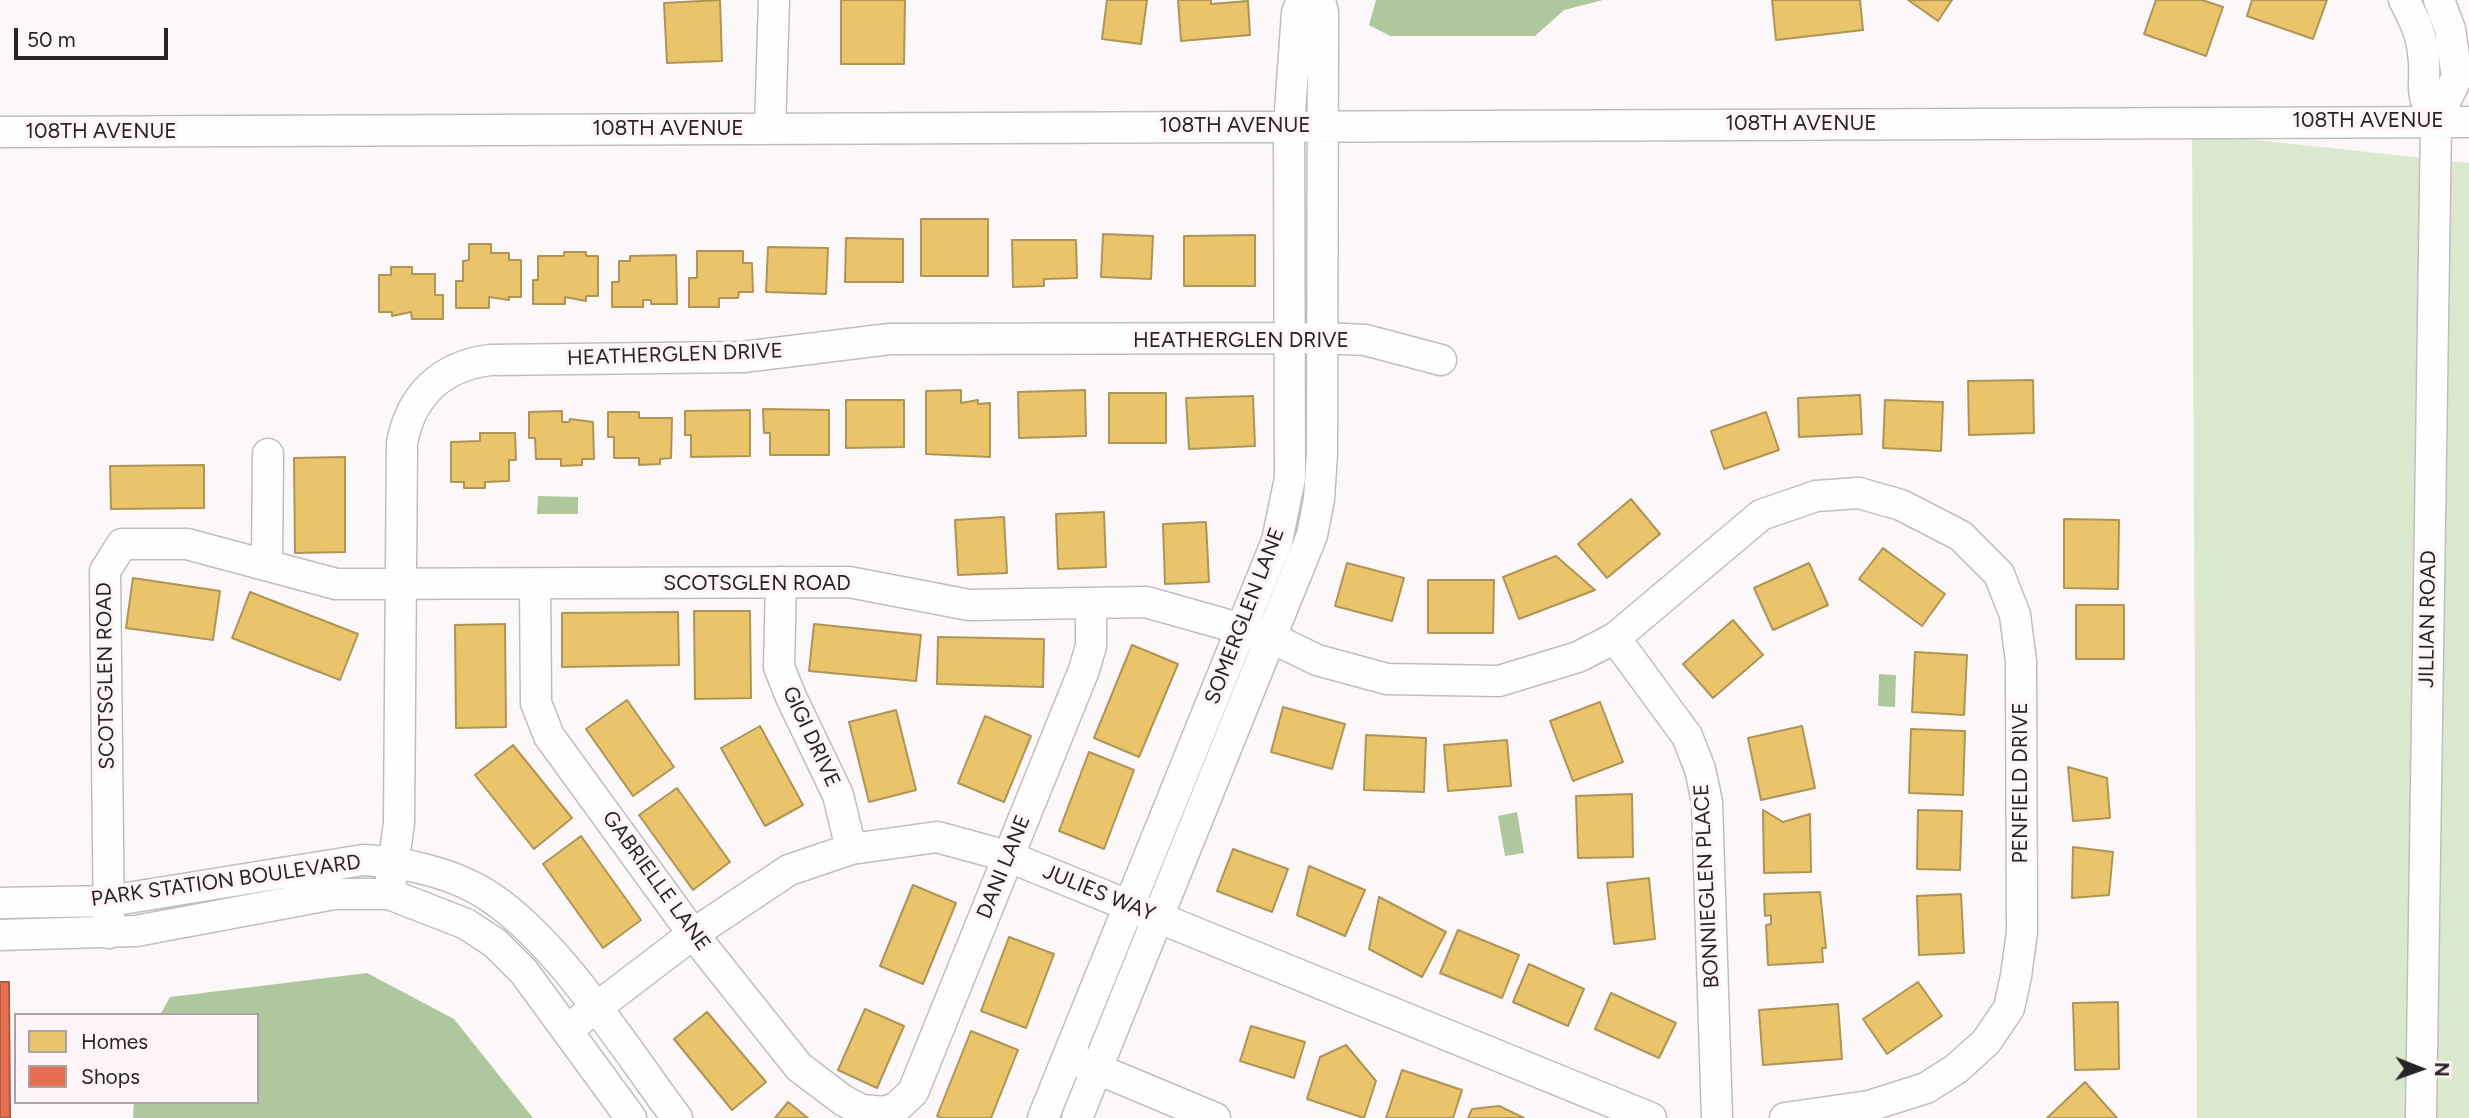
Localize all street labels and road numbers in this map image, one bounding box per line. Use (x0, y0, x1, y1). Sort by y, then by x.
street label: 108TH AVENUE (2292, 108, 2444, 134)
street label: 108TH AVENUE (1725, 111, 1877, 137)
street label: 108TH AVENUE (1159, 113, 1311, 139)
street label: 108TH AVENUE (592, 116, 744, 142)
street label: 108TH AVENUE (25, 119, 177, 145)
street label: HEATHERGLEN DRIVE (1133, 328, 1349, 354)
street label: HEATHERGLEN DRIVE (567, 339, 783, 371)
street label: SOMERGLEN LANE (1200, 524, 1290, 708)
street label: JILLIAN ROAD (2414, 550, 2442, 688)
street label: SCOTSGLEN ROAD (663, 571, 851, 597)
street label: SCOTSGLEN ROAD (92, 582, 120, 770)
street label: GIGI DRIVE (777, 683, 845, 791)
street label: PENFIELD DRIVE (2008, 702, 2034, 864)
street label: BONNIEGLEN PLACE (1689, 783, 1725, 989)
street label: GABRIELLE LANE (597, 806, 715, 956)
street label: DANI LANE (972, 811, 1036, 923)
street label: PARK STATION BOULEVARD (89, 850, 363, 912)
street label: JULIES WAY (1039, 859, 1159, 927)

